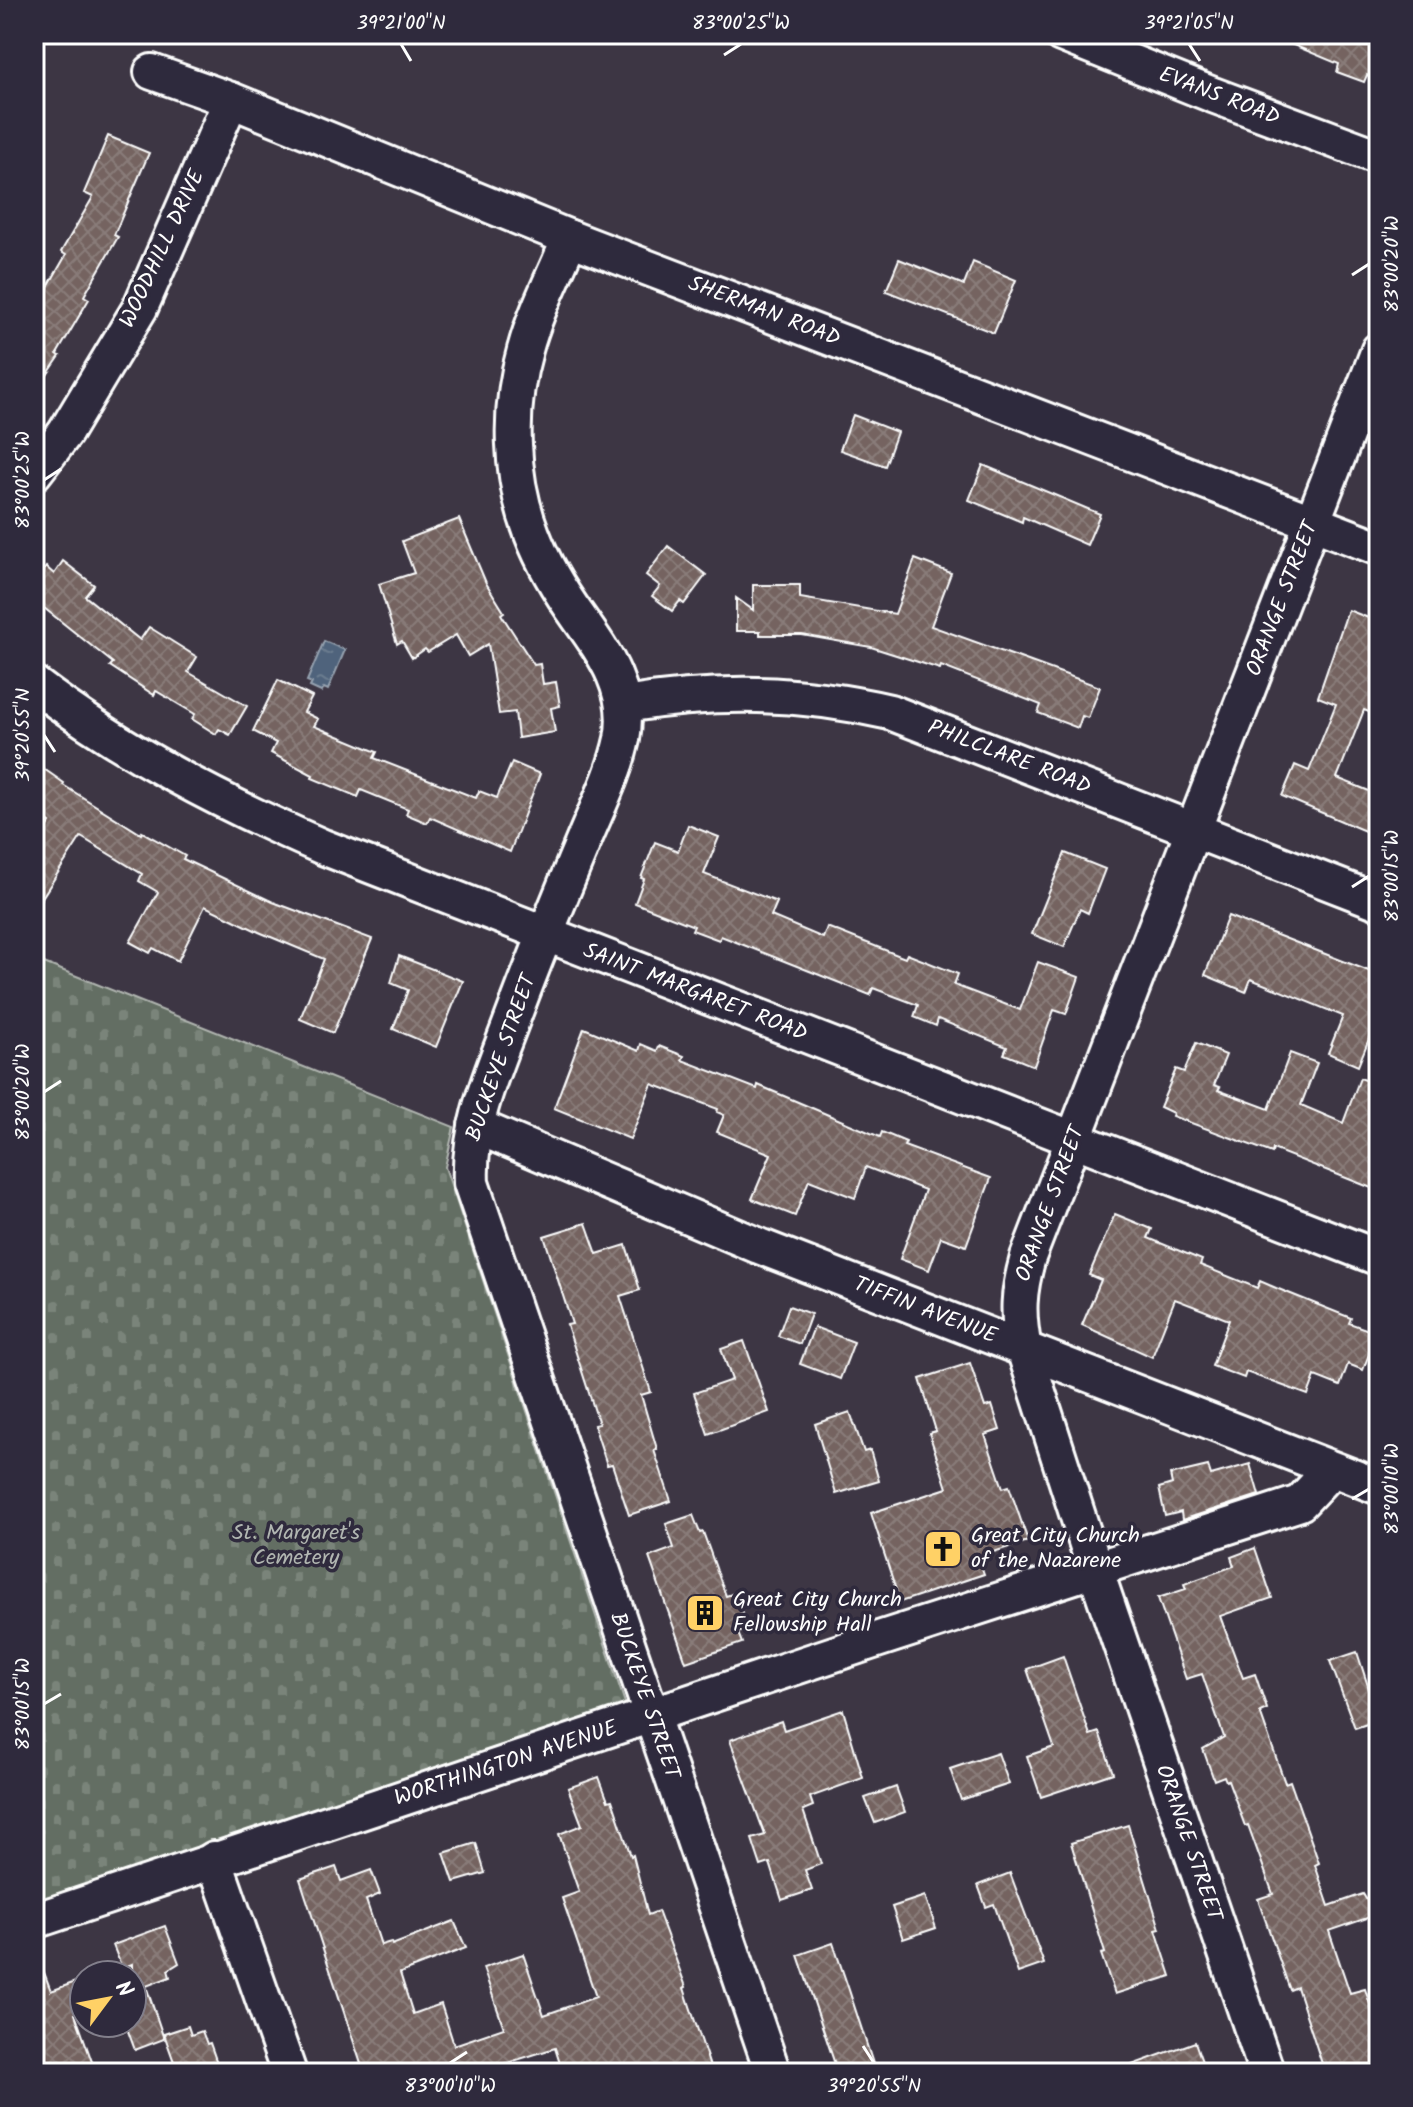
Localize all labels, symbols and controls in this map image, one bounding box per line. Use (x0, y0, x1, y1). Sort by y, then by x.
text: 39°21'00"N (357, 8, 445, 40)
text: 83°00'25"W (692, 8, 790, 40)
text: 39°21'05"N (1144, 8, 1234, 40)
street label: EVANS ROAD (1153, 58, 1285, 136)
street label: WOODHILL DRIVE (111, 163, 216, 334)
text: 83°00'20"W (1377, 215, 1409, 313)
street label: SHERMAN ROAD (683, 267, 845, 357)
text: 83°00'25"W (8, 431, 40, 529)
street label: ORANGE STREET (1237, 514, 1329, 682)
text: 39°20'55"N (8, 688, 40, 782)
street label: PHILCLARE ROAD (922, 711, 1096, 805)
text: 83°00'15"W (1377, 830, 1409, 922)
street label: SAINT MARGARET ROAD (578, 934, 812, 1052)
street label: BUCKEYE STREET (457, 968, 548, 1146)
text: 83°00'20"W (8, 1043, 40, 1141)
street label: ORANGE STREET (1007, 1119, 1096, 1287)
street label: TIFFIN AVENUE (848, 1268, 1003, 1355)
text: 83°00'10"W (1377, 1443, 1409, 1535)
park label: St. Margaret's Cemetery (232, 1516, 361, 1576)
place label: Great City Church of the Nazarene (971, 1519, 1140, 1579)
church icon: Great City Church of the Nazarene (922, 1528, 964, 1570)
place label: Great City Church Fellowship Hall (733, 1583, 902, 1643)
building icon: Great City Church Fellowship Hall (684, 1592, 726, 1634)
street label: BUCKEYE STREET (599, 1608, 690, 1786)
text: 83°00'15"W (8, 1658, 40, 1750)
street label: WORTHINGTON AVENUE (390, 1711, 623, 1817)
street label: ORANGE STREET (1145, 1760, 1232, 1928)
north arrow (68, 1959, 148, 2039)
text: N (104, 1975, 141, 2005)
text: 83°00'10"W (404, 2071, 496, 2103)
text: 39°20'55"N (827, 2071, 921, 2103)

